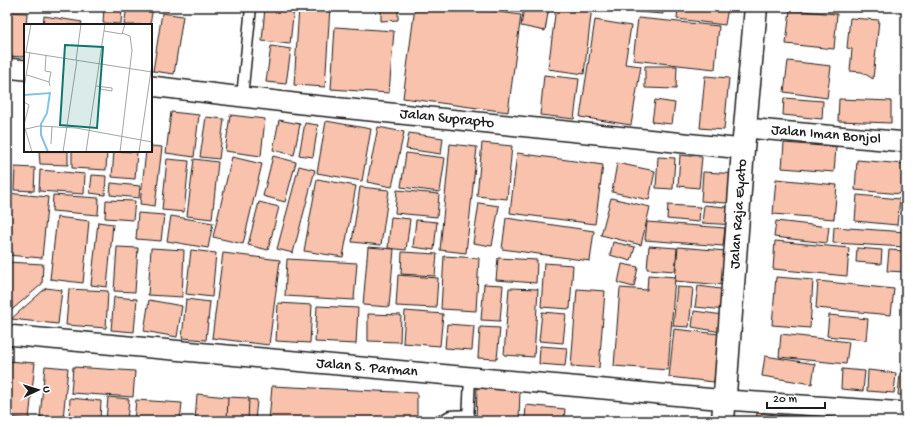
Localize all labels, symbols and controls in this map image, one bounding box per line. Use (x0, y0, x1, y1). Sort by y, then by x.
inset map (24, 24, 152, 152)
street label: Jalan Suprapto (399, 105, 495, 133)
street label: Jalan Iman Bonjol (770, 121, 882, 149)
street label: Jalan Raja Eyato (726, 158, 752, 269)
street label: Jalan S. Parman (315, 355, 419, 381)
north arrow (18, 370, 58, 410)
scale bar (767, 384, 825, 410)
text: U (40, 386, 52, 394)
text: 20 m (773, 393, 798, 407)

